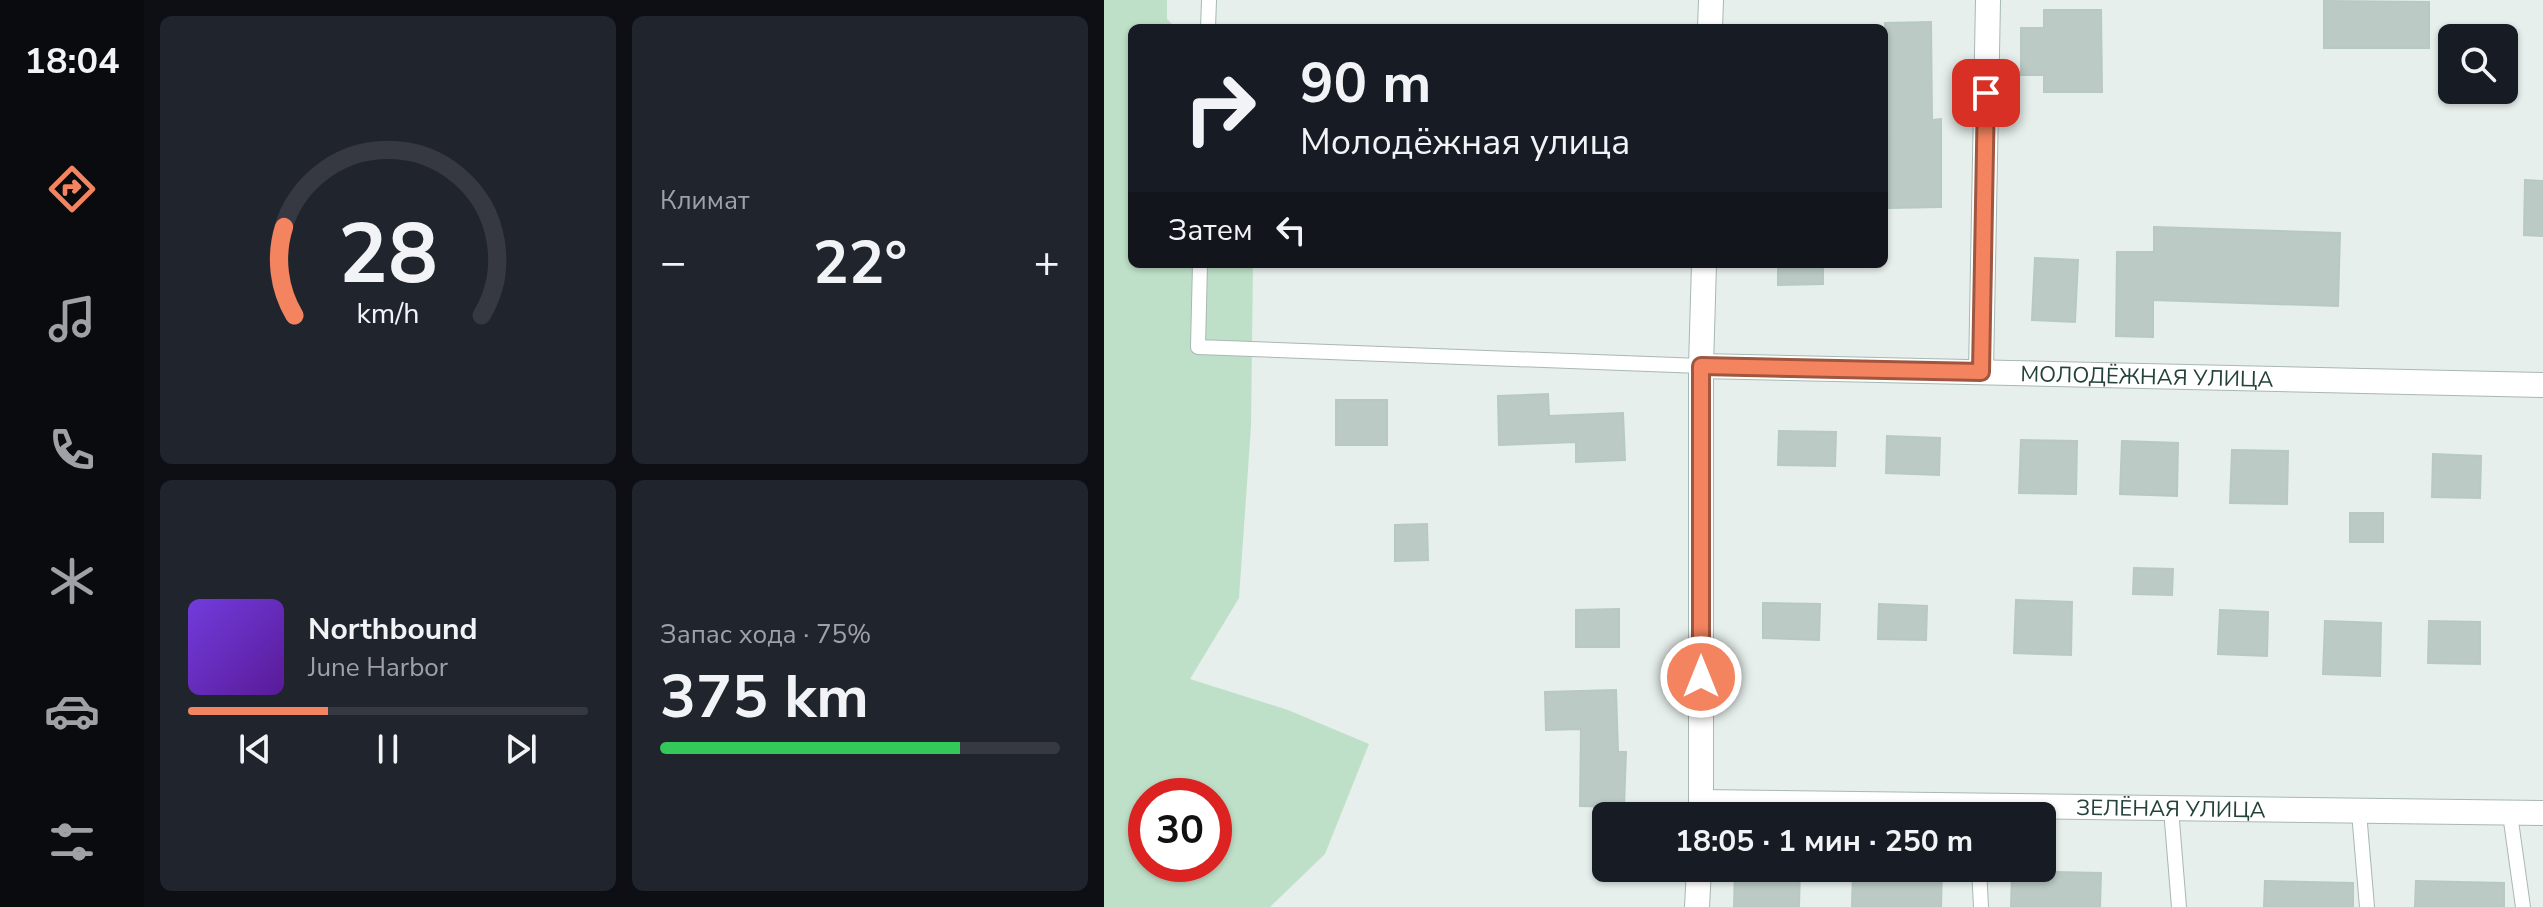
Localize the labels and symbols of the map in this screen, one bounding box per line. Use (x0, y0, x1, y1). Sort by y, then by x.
pin (1952, 59, 2020, 127)
street label: МОЛОДЁЖНАЯ УЛИЦА (2020, 359, 2274, 395)
position arrow (1659, 635, 1743, 719)
speed limit sign: 30 (1128, 778, 1232, 882)
street label: ЗЕЛЁНАЯ УЛИЦА (2076, 793, 2266, 825)

